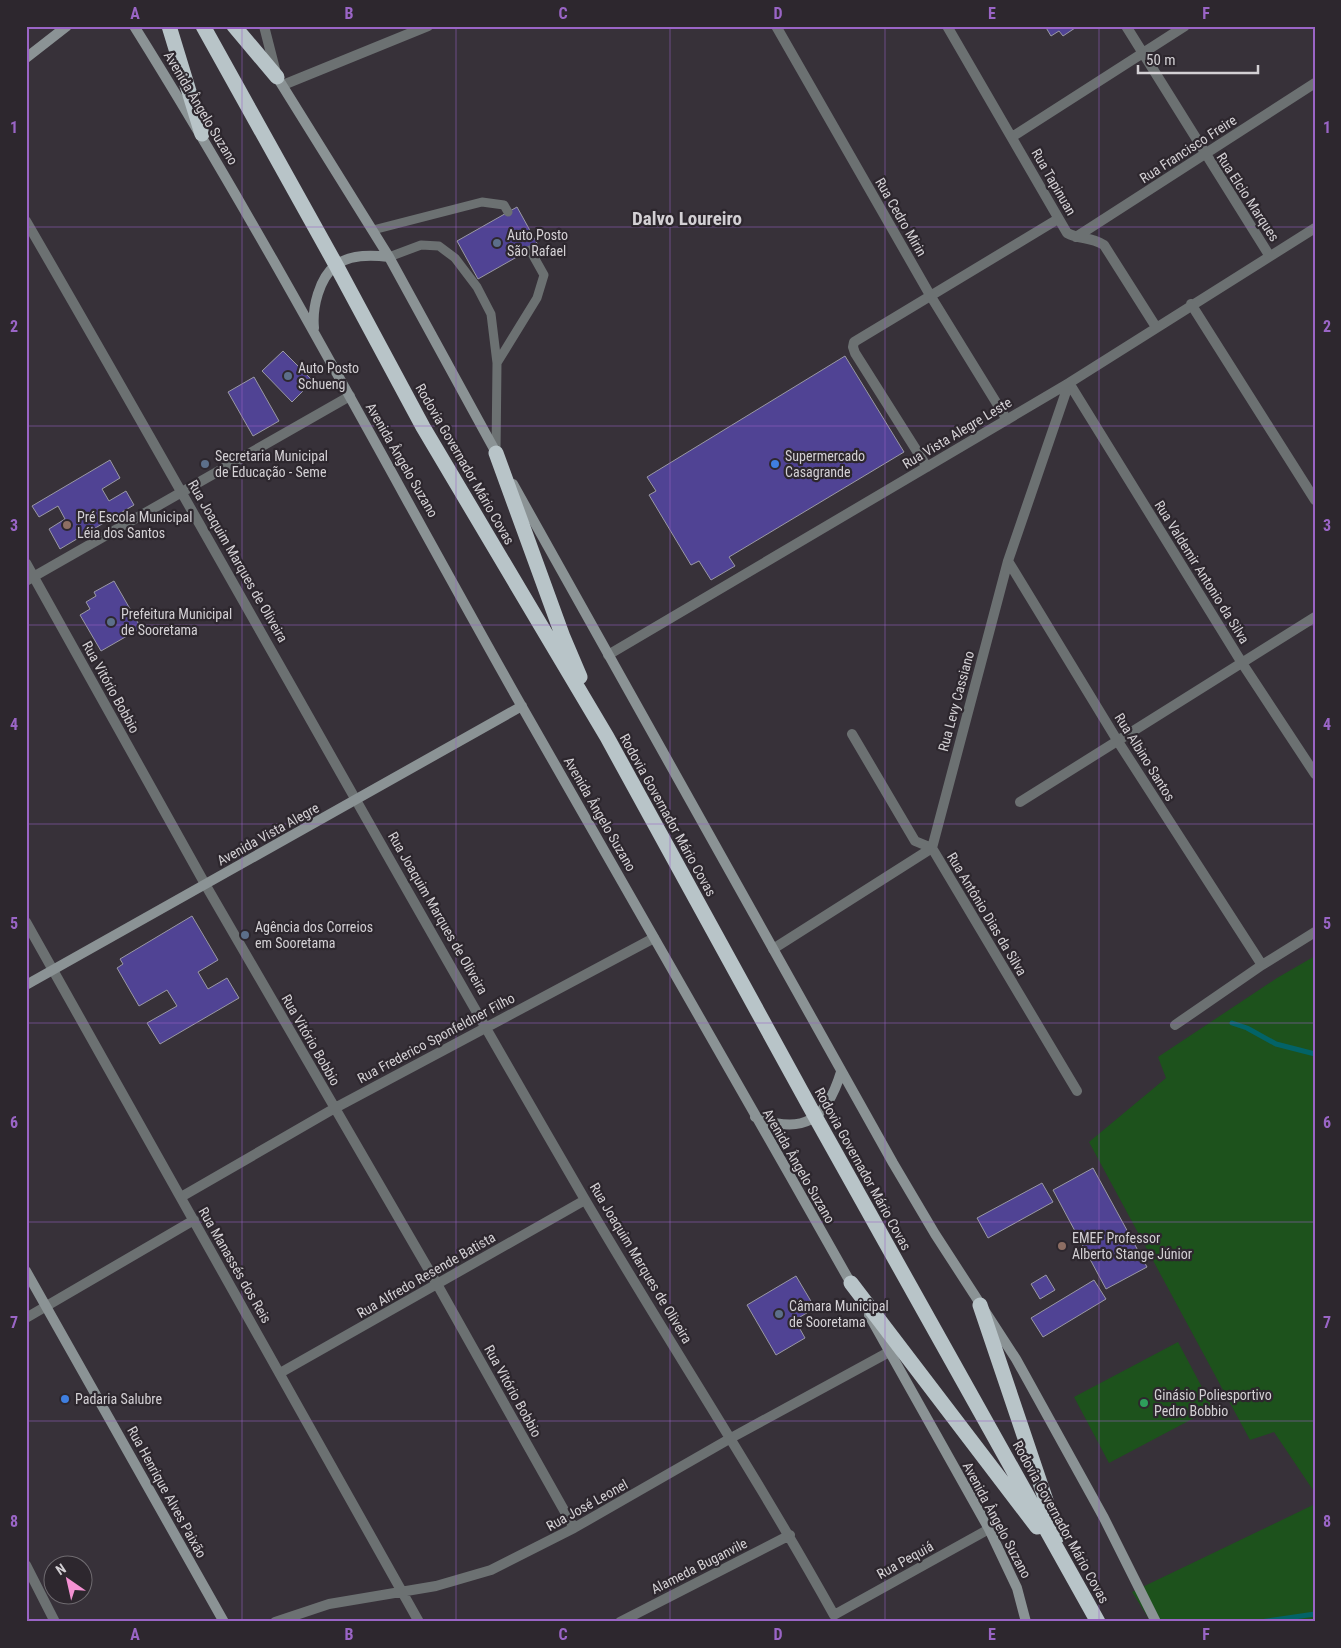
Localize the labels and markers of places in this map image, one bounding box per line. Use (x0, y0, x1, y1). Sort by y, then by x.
place label: Auto Posto São Rafael (507, 227, 568, 259)
marker: Auto Posto São Rafael (491, 237, 503, 249)
place label: Auto Posto Schueng (298, 360, 359, 392)
marker: Auto Posto Schueng (282, 370, 294, 382)
place label: Secretaria Municipal de Educação - Seme (215, 448, 328, 480)
place label: Supermercado Casagrande (785, 448, 865, 480)
marker: Secretaria Municipal de Educação - Seme (199, 458, 211, 470)
marker: Supermercado Casagrande (769, 458, 781, 470)
place label: Pré Escola Municipal Léia dos Santos (77, 509, 192, 541)
marker: Pré Escola Municipal Léia dos Santos (61, 519, 73, 531)
place label: Prefeitura Municipal de Sooretama (121, 606, 232, 638)
marker: Prefeitura Municipal de Sooretama (105, 616, 117, 628)
place label: Agência dos Correios em Sooretama (255, 919, 373, 951)
marker: Agência dos Correios em Sooretama (239, 929, 251, 941)
place label: EMEF Professor Alberto Stange Júnior (1072, 1230, 1192, 1262)
marker: EMEF Professor Alberto Stange Júnior (1056, 1240, 1068, 1252)
place label: Câmara Municipal de Sooretama (789, 1298, 889, 1330)
marker: Câmara Municipal de Sooretama (773, 1308, 785, 1320)
place label: Ginásio Poliesportivo Pedro Bobbio (1154, 1387, 1272, 1419)
place label: Padaria Salubre (75, 1391, 162, 1407)
marker: Padaria Salubre (59, 1393, 71, 1405)
marker: Ginásio Poliesportivo Pedro Bobbio (1138, 1397, 1150, 1409)

